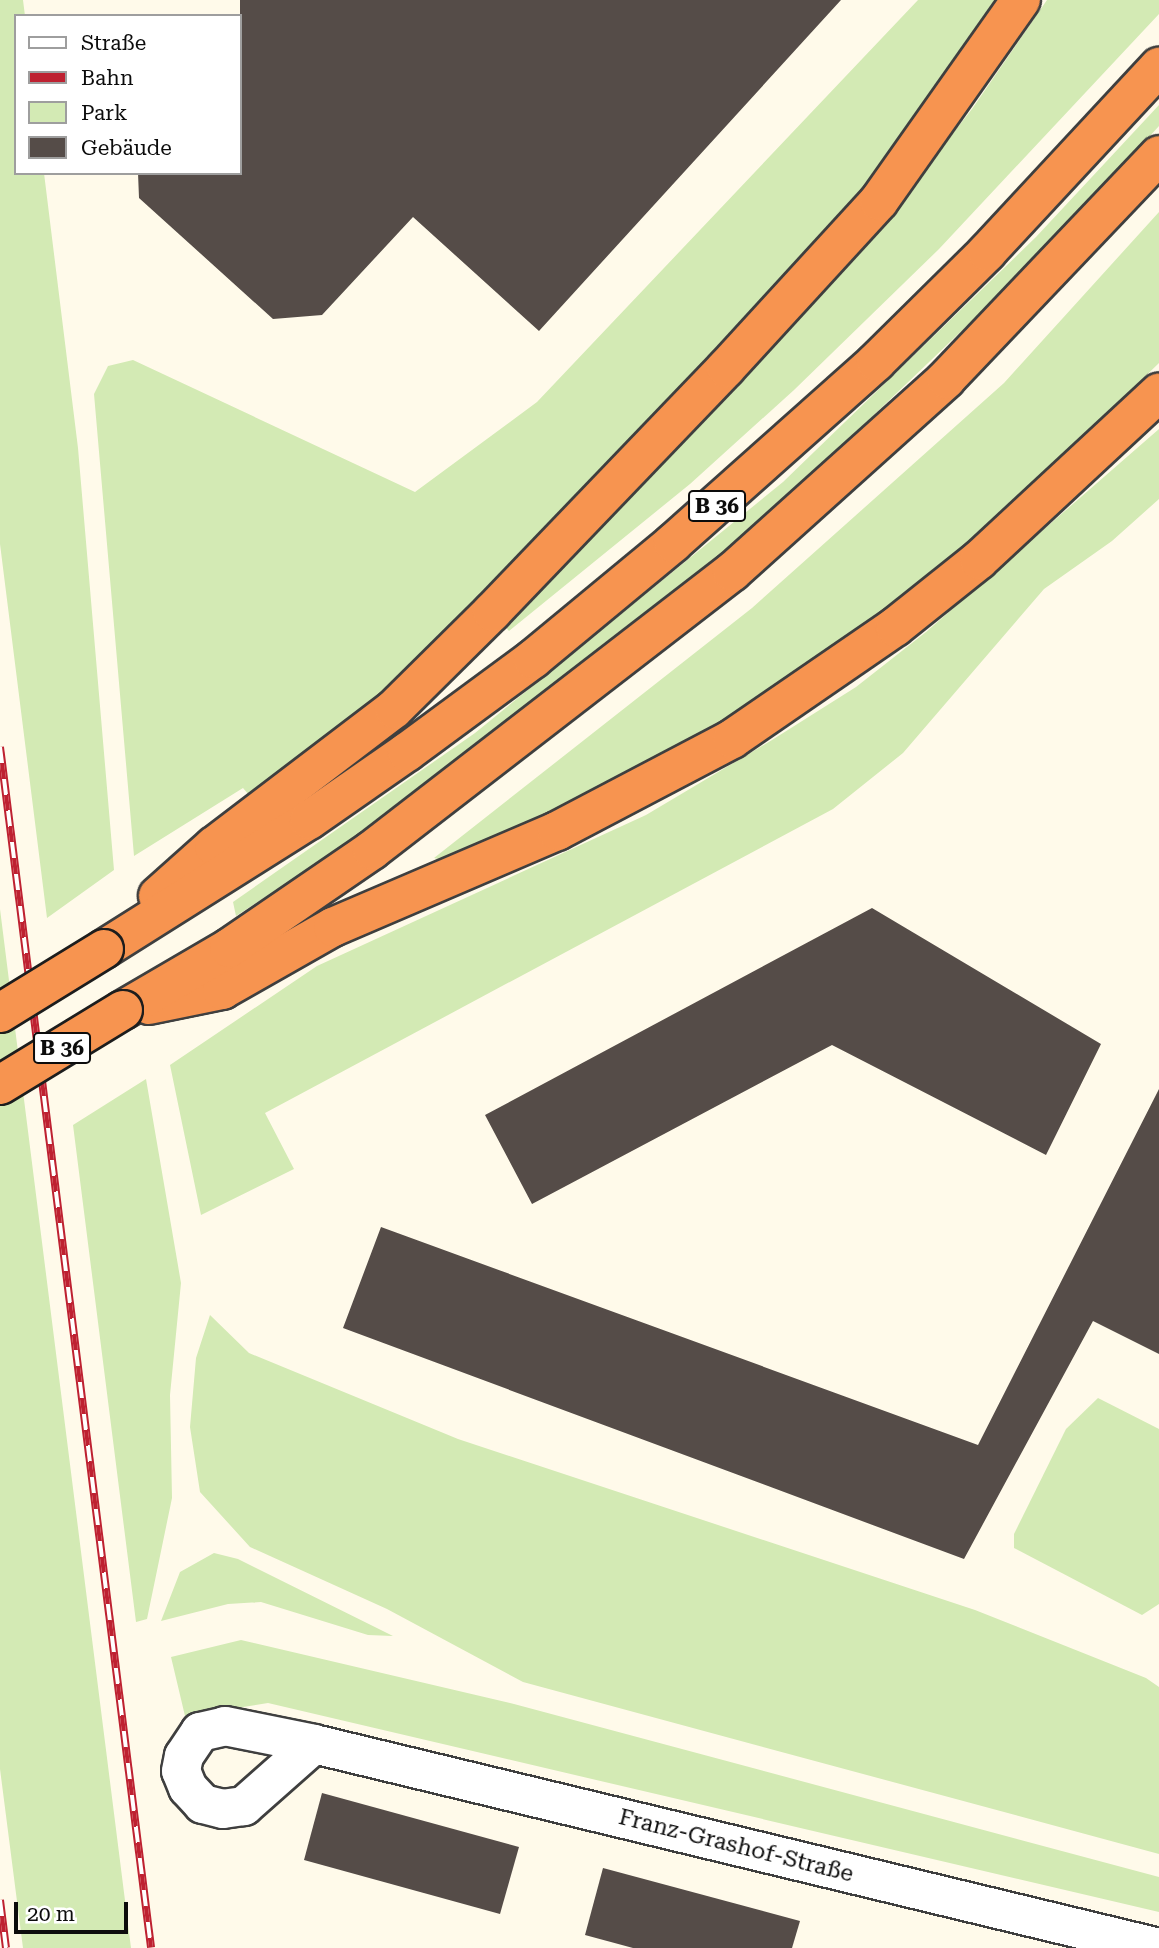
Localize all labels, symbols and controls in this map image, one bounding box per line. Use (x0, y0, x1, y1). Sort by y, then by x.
legend (14, 14, 242, 175)
text: Straße (81, 31, 146, 55)
text: Bahn (81, 66, 133, 90)
text: Park (81, 101, 127, 125)
text: Gebäude (81, 136, 172, 160)
road number: B 36 (687, 489, 747, 524)
road number: B 36 (32, 1030, 92, 1066)
street label: Franz-Grashof-Straße (616, 1803, 856, 1889)
scale bar (18, 1888, 131, 1932)
text: 20 m (27, 1902, 75, 1926)

